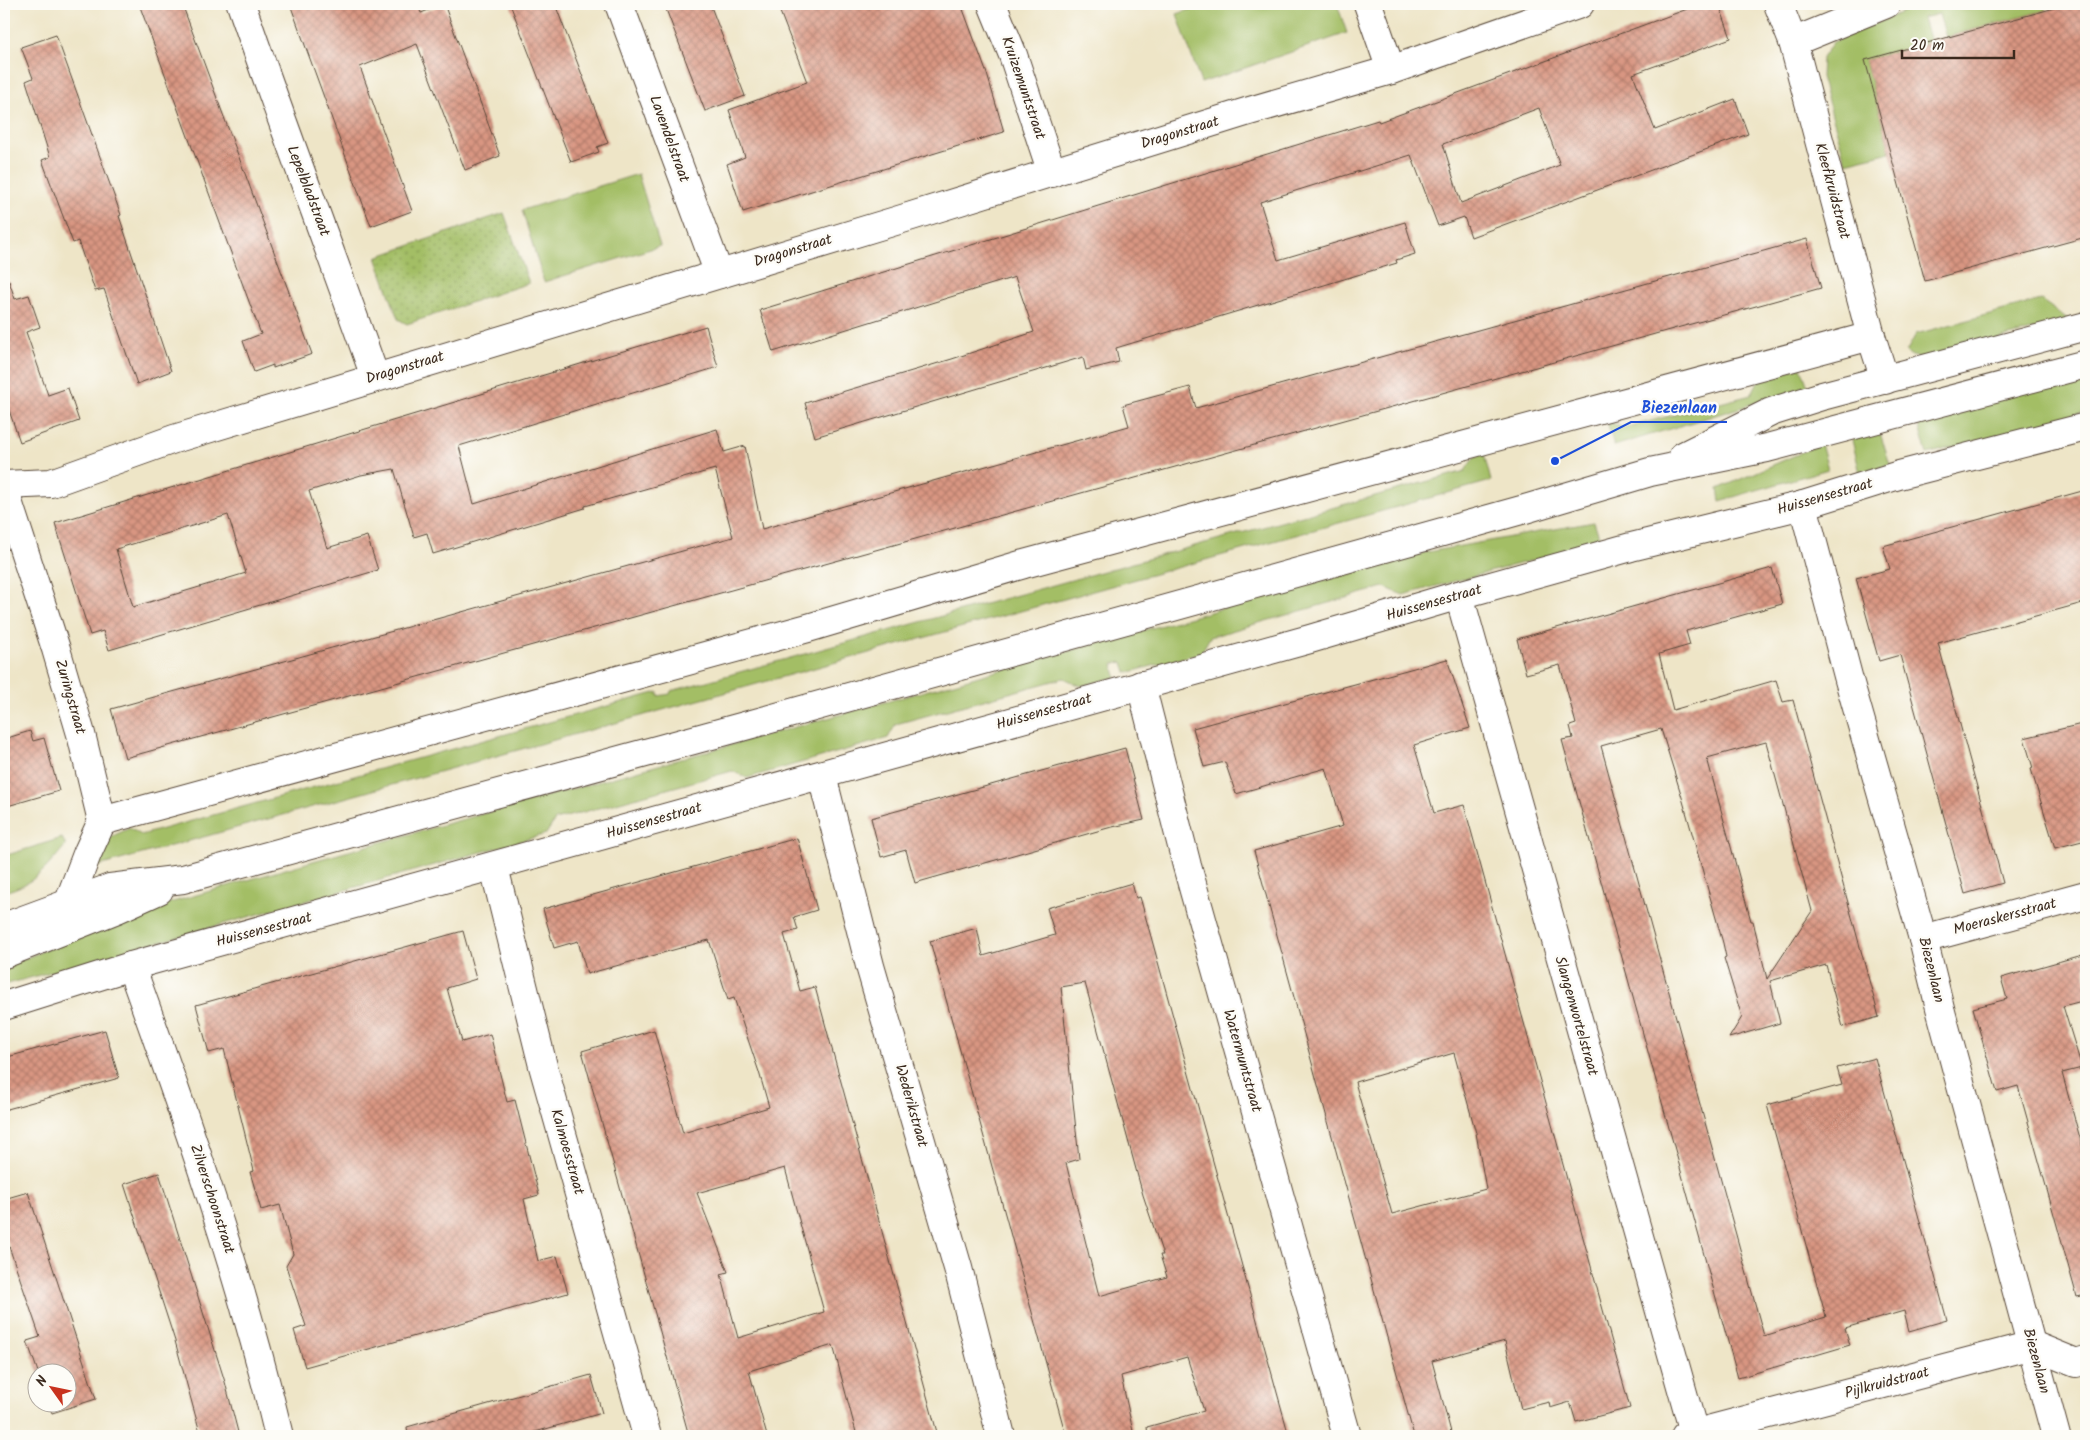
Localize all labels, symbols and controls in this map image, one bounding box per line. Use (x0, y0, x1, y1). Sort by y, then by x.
scale bar (1902, 28, 2015, 60)
street label: Kruizemuntstraat (994, 33, 1052, 143)
text: 20 m (1910, 34, 1944, 58)
street label: Lavendelstraat (642, 92, 696, 186)
street label: Dragonstraat (1138, 110, 1222, 156)
street label: Kleefkruidstraat (1808, 140, 1856, 242)
street label: Lepelbladstraat (280, 142, 336, 240)
street label: Dragonstraat (751, 228, 835, 274)
street label: Dragonstraat (363, 345, 447, 391)
callout: Biezenlaan (1631, 391, 1727, 422)
text: Biezenlaan (1641, 396, 1717, 421)
street label: Huissensestraat (1774, 472, 1876, 522)
street label: Huissensestraat (1383, 578, 1485, 628)
street label: Zuringstraat (48, 657, 92, 738)
street label: Huissensestraat (993, 687, 1095, 737)
street label: Huissensestraat (603, 796, 705, 846)
street label: Moeraskersstraat (1951, 892, 2059, 942)
street label: Huissensestraat (213, 906, 315, 954)
street label: Biezenlaan (1911, 935, 1951, 1005)
street label: Slangenwortelstraat (1547, 953, 1605, 1079)
street label: Watermuntstraat (1216, 1007, 1268, 1116)
street label: Wederikstraat (888, 1062, 934, 1150)
street label: Kalmoesstraat (543, 1106, 591, 1198)
street label: Zilverschoonstraat (183, 1141, 241, 1257)
street label: Biezenlaan (2016, 1326, 2056, 1396)
street label: Pijlkruidstraat (1842, 1360, 1932, 1406)
north arrow (28, 1362, 78, 1412)
text: N (30, 1372, 54, 1391)

